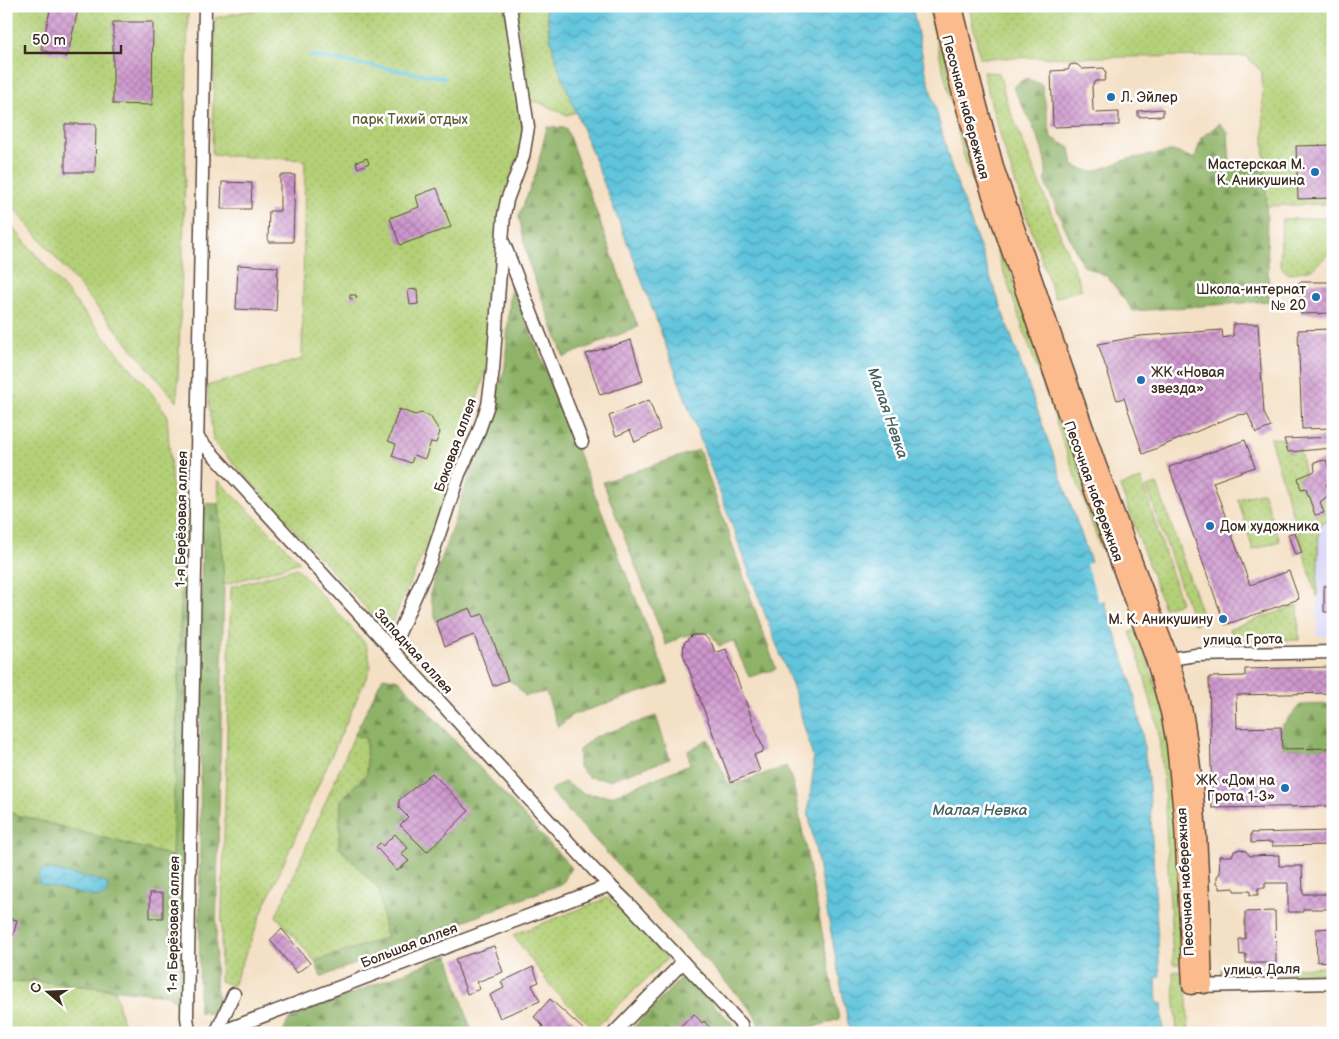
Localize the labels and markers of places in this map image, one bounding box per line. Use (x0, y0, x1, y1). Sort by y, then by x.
place label: Л. Эйлер (1120, 89, 1178, 106)
marker: Л. Эйлер (1105, 91, 1117, 103)
place label: Мастерская М. К. Аникушина (1208, 156, 1306, 189)
marker: Мастерская М. К. Аникушина (1309, 166, 1321, 178)
place label: Школа-интернат № 20 (1196, 281, 1306, 314)
marker: Школа-интернат № 20 (1310, 291, 1322, 303)
place label: ЖК «Новая звезда» (1151, 364, 1225, 397)
marker: ЖК «Новая звезда» (1135, 374, 1147, 386)
place label: Дом художника (1220, 518, 1320, 535)
marker: Дом художника (1204, 520, 1216, 532)
place label: М. К. Аникушину (1108, 611, 1214, 628)
marker: М. К. Аникушину (1217, 613, 1229, 625)
place label: ЖК «Дом на Грота 1-3» (1196, 772, 1276, 805)
marker: ЖК «Дом на Грота 1-3» (1279, 782, 1291, 794)

